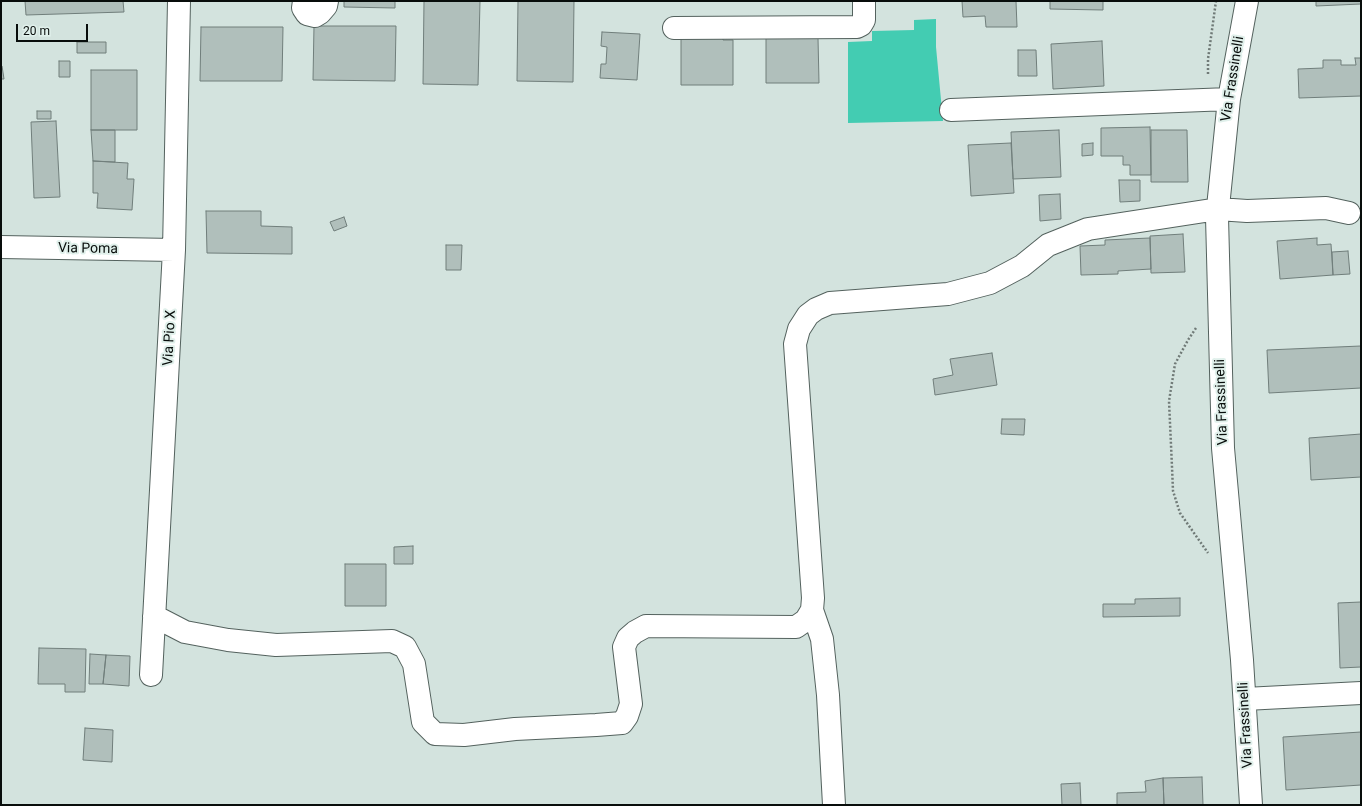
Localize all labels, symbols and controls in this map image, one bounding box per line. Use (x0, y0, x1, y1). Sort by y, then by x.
scale bar (18, 16, 90, 42)
text: 20 m (23, 24, 50, 38)
street label: Via Frassinelli (1218, 35, 1248, 123)
street label: Via Poma (58, 240, 118, 258)
street label: Via Pio X (160, 310, 180, 366)
street label: Via Frassinelli (1212, 359, 1232, 445)
street label: Via Frassinelli (1235, 681, 1257, 769)

